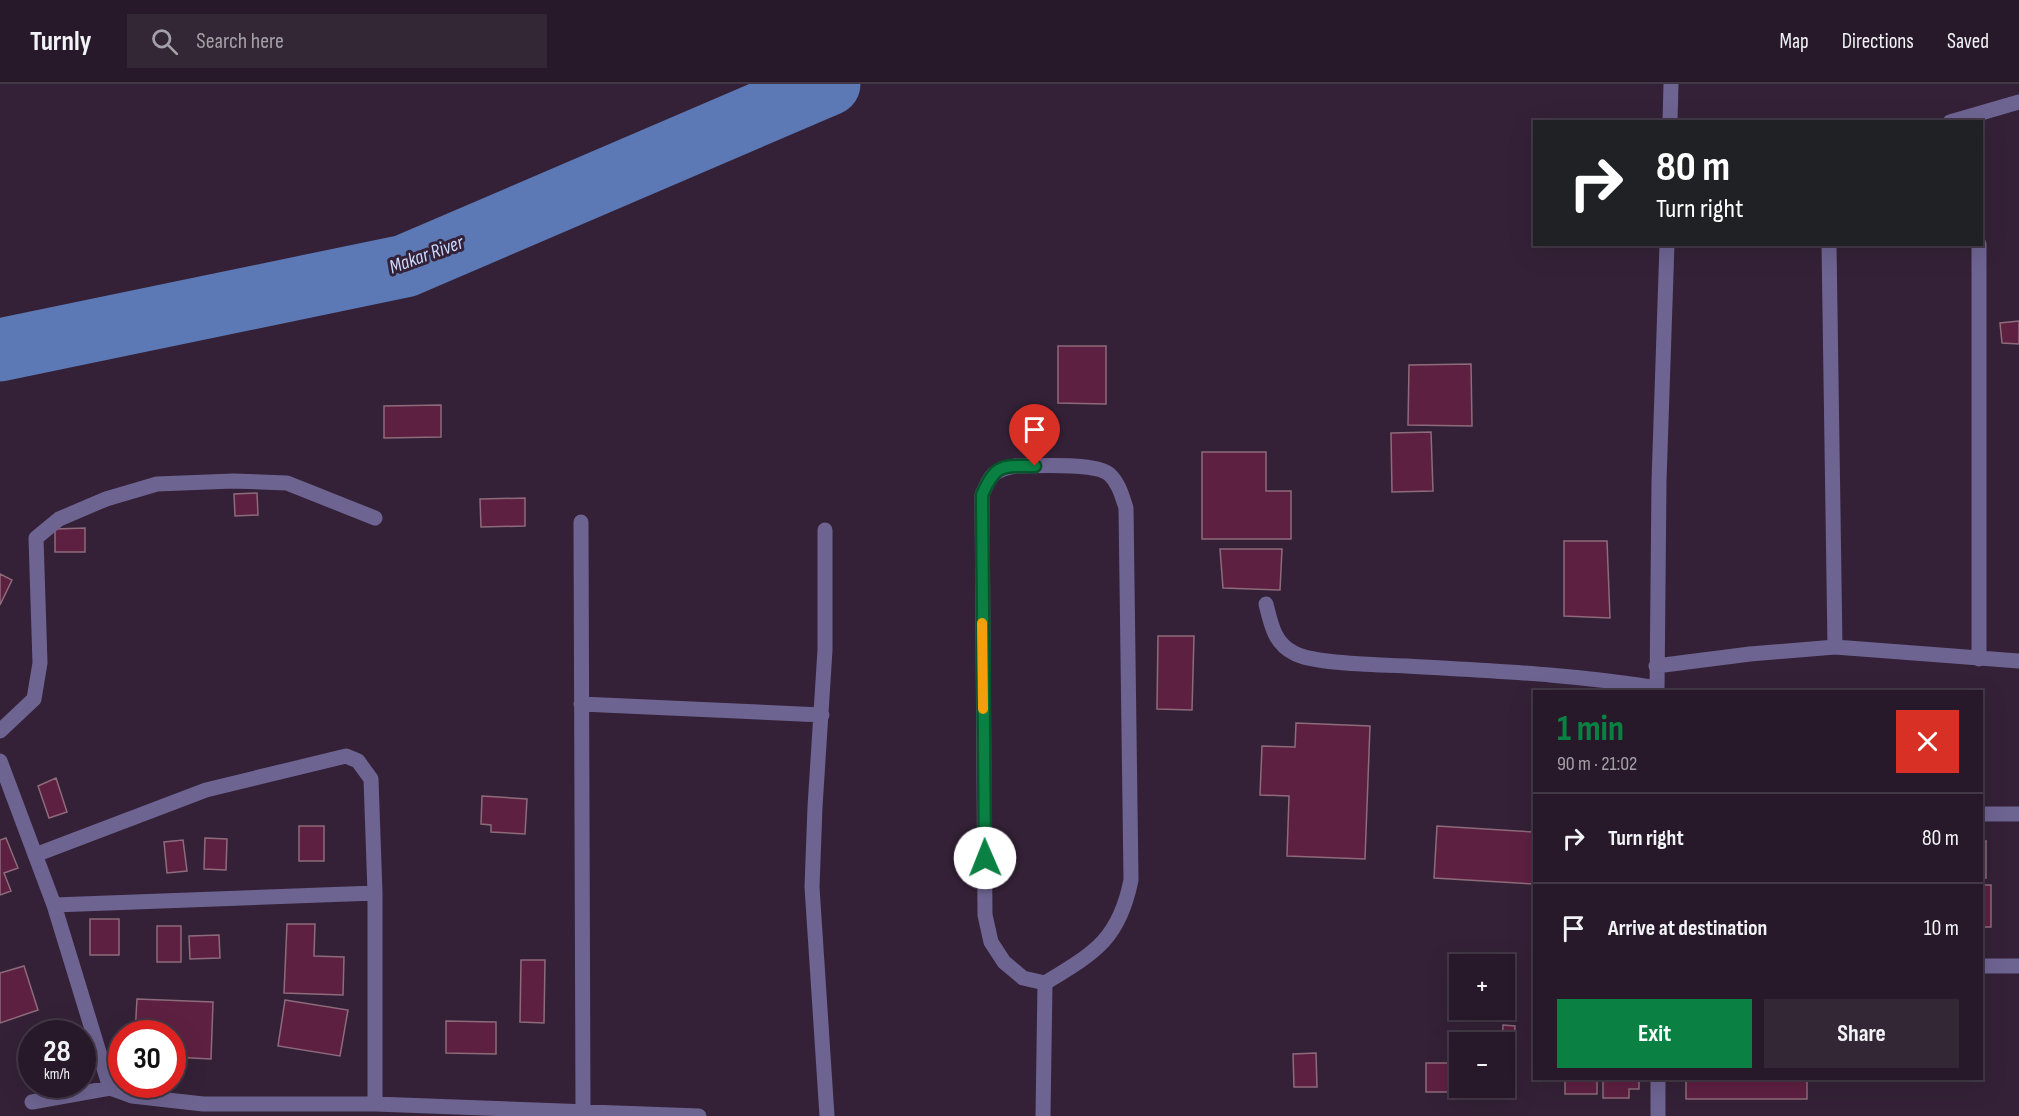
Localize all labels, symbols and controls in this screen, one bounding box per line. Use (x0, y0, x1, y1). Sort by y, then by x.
search box (127, 14, 547, 68)
text: Turnly (30, 25, 91, 58)
icon: search (148, 25, 181, 58)
text: Search here (196, 28, 284, 55)
text: Map (1779, 29, 1809, 54)
text: Directions (1842, 29, 1914, 54)
text: Saved (1947, 29, 1989, 54)
text: 80 m (1656, 142, 1730, 193)
icon: right (1557, 144, 1635, 222)
text: Turn right (1656, 193, 1743, 225)
water label: Makar River (386, 230, 468, 279)
pin (1009, 404, 1060, 466)
icon: arrive (1018, 413, 1051, 446)
text: 1 min (1557, 708, 1624, 751)
button: close (1896, 710, 1959, 773)
text: 90 m · 21:02 (1557, 752, 1637, 776)
icon: right (1557, 822, 1590, 855)
text: Turn right (1608, 825, 1684, 852)
text: 80 m (1922, 825, 1959, 852)
position arrow (953, 826, 1017, 890)
icon: arrive (1557, 912, 1590, 945)
text: Arrive at destination (1608, 915, 1767, 942)
text: 10 m (1924, 915, 1959, 942)
map controls (1449, 954, 1515, 1098)
button: + (1449, 954, 1515, 1020)
button: Exit (1557, 999, 1752, 1068)
button: Share (1764, 999, 1959, 1068)
speed limit sign: 30 (108, 1020, 186, 1098)
button: − (1449, 1032, 1515, 1098)
text: 28 (43, 1034, 71, 1070)
text: km/h (44, 1065, 70, 1084)

